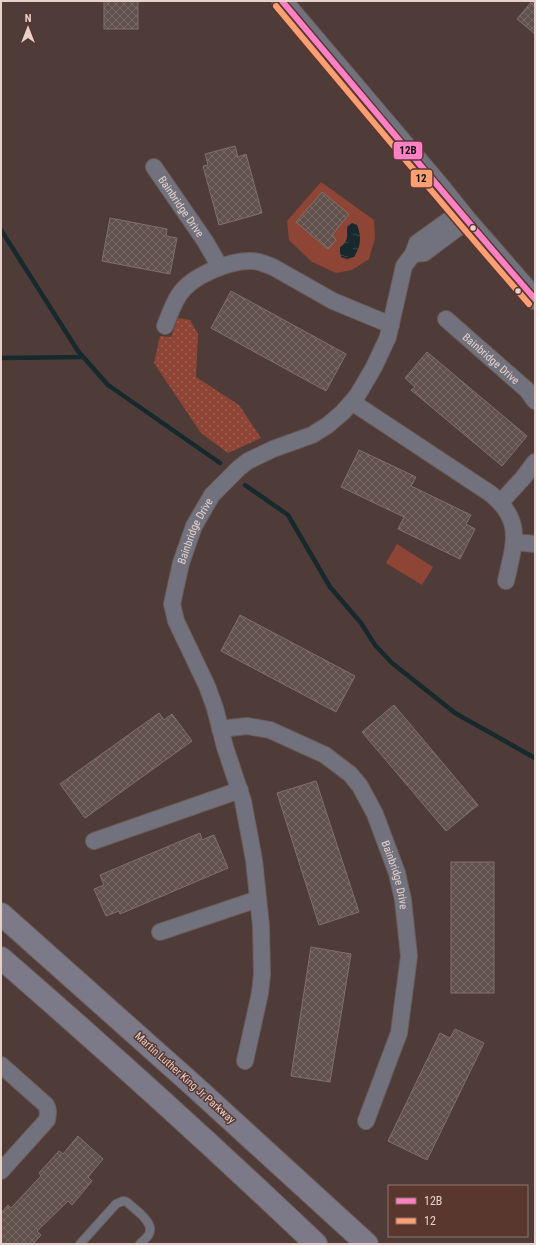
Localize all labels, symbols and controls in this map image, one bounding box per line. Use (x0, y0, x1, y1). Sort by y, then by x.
north arrow (8, 8, 48, 48)
text: N (25, 12, 32, 25)
line badge: 12B (393, 141, 423, 160)
text: 12B (399, 144, 417, 157)
line badge: 12 (410, 169, 433, 188)
text: 12 (415, 172, 427, 185)
street label: Bainbridge Drive (156, 174, 207, 239)
unlabelled marker (468, 223, 478, 233)
unlabelled marker (513, 286, 523, 296)
street label: Bainbridge Drive (460, 330, 522, 387)
street label: Bainbridge Drive (175, 496, 215, 566)
street label: Bainbridge Drive (379, 839, 410, 910)
street label: Martin Luther King Jr Parkway (132, 1030, 238, 1127)
legend (388, 1185, 528, 1237)
text: 12B (424, 1194, 442, 1208)
text: 12 (424, 1214, 436, 1228)

